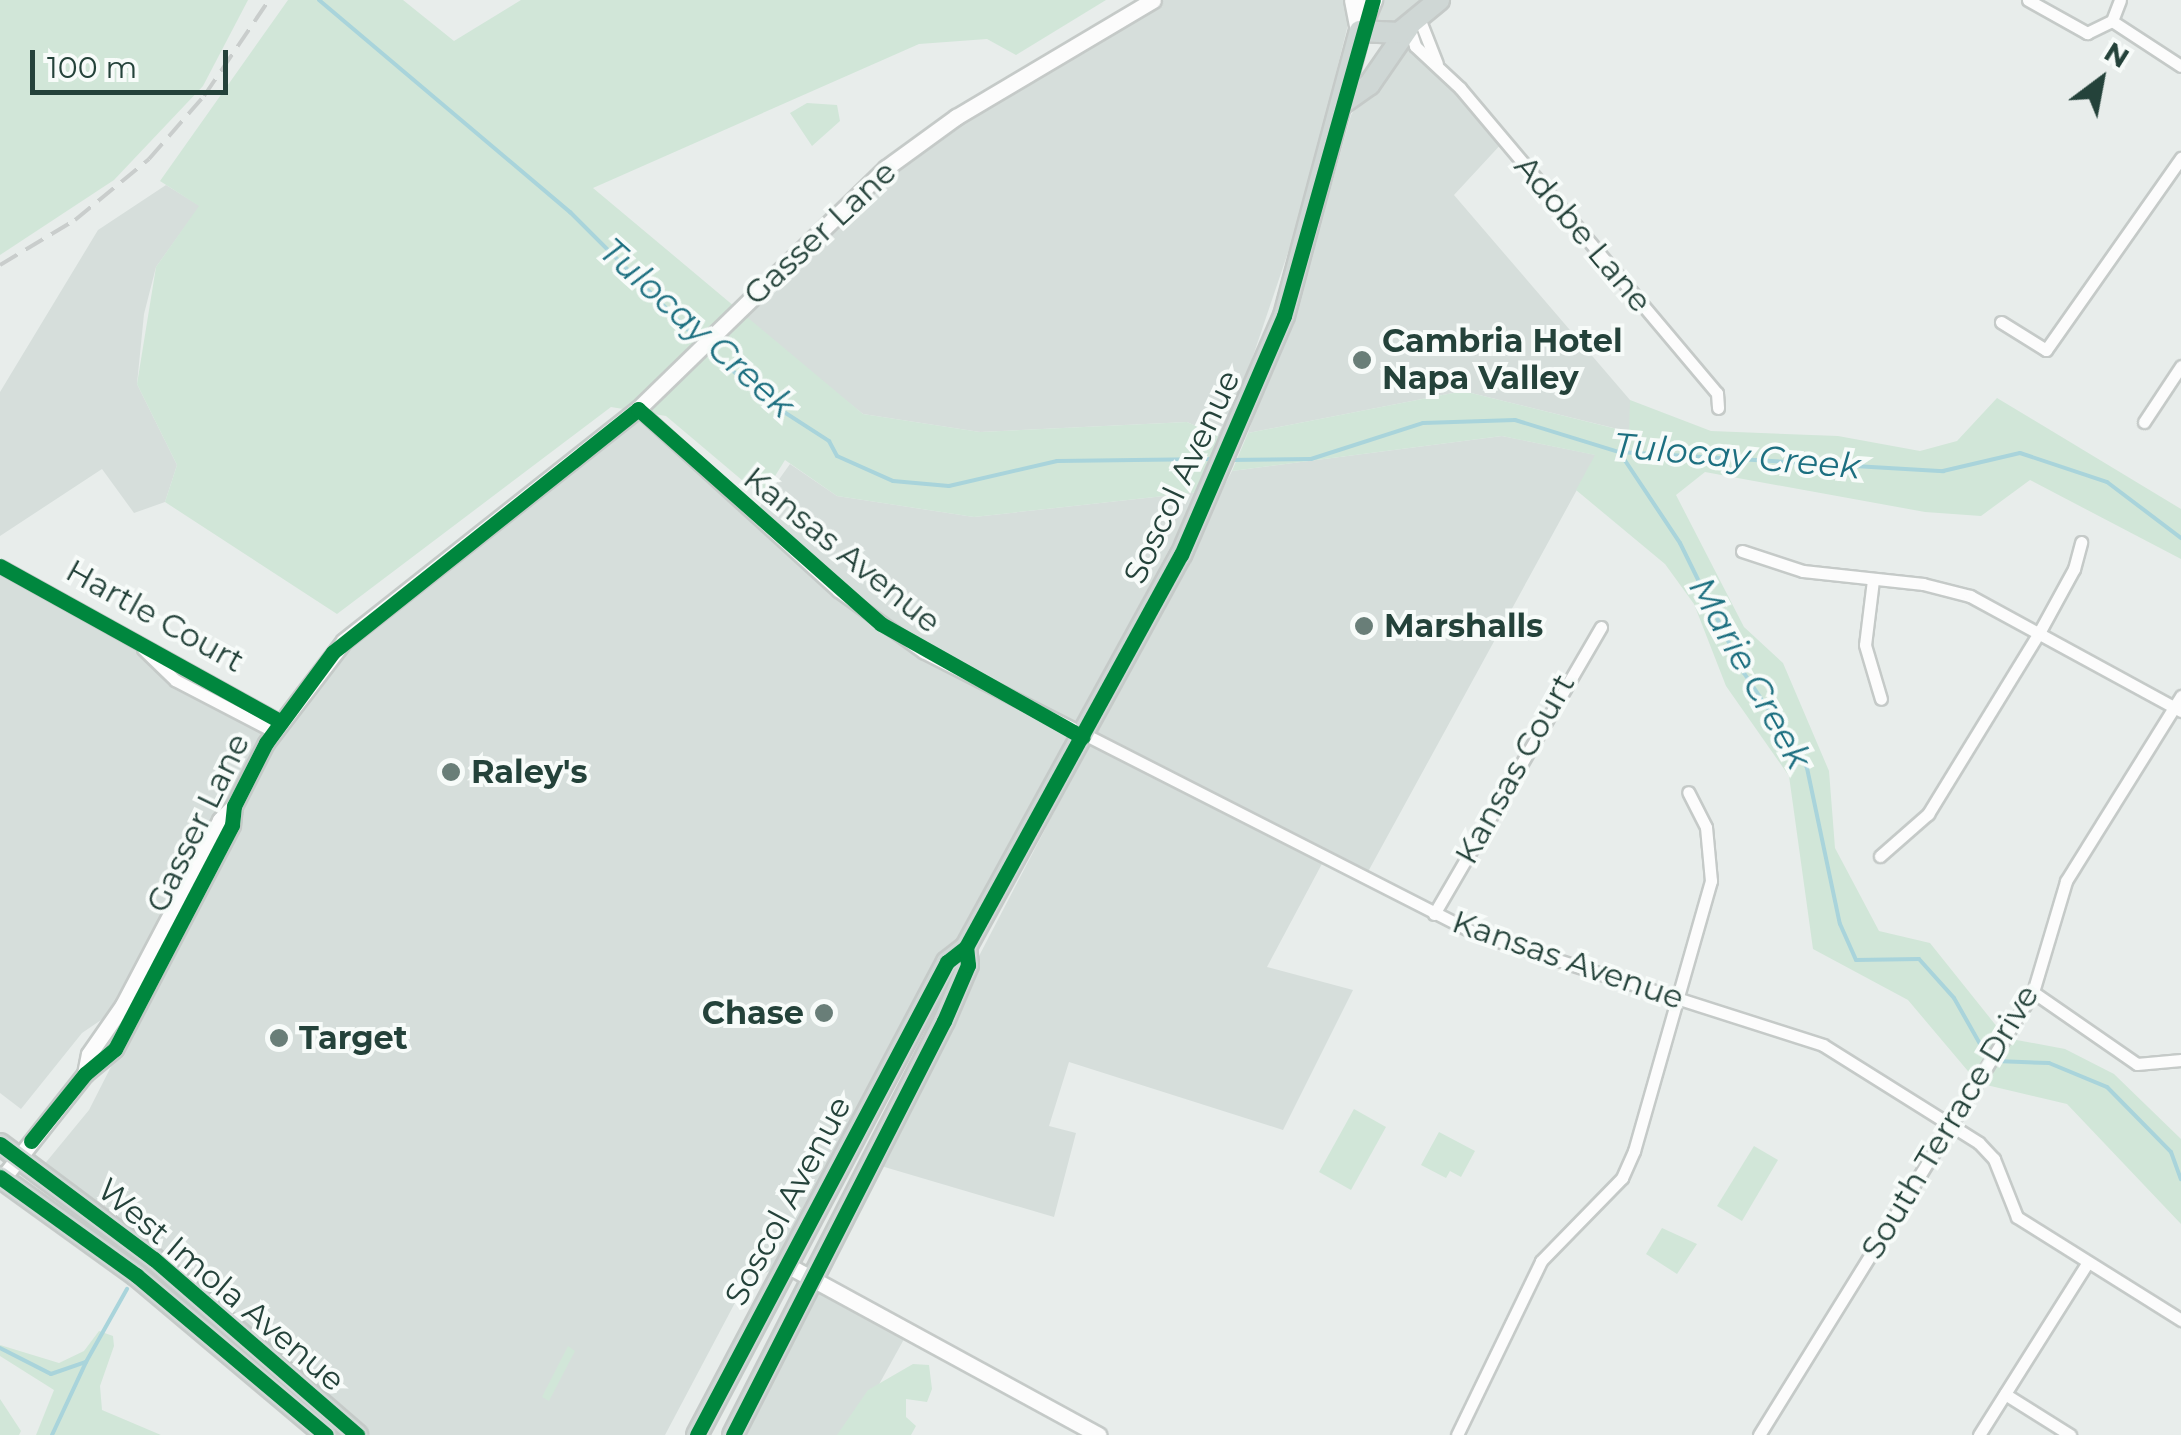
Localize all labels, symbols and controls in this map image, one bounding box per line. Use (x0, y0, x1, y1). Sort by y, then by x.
scale bar (35, 30, 232, 92)
north arrow (2051, 30, 2151, 130)
text: N (2098, 34, 2135, 75)
text: 100 m (47, 49, 137, 86)
street label: Adobe Lane (1506, 148, 1660, 320)
street label: Gasser Lane (736, 153, 904, 313)
water label: Tulocay Creek (591, 230, 803, 426)
place label: Cambria Hotel Napa Valley (1382, 323, 1623, 398)
marker: Cambria Hotel Napa Valley (1351, 349, 1373, 371)
street label: Soscol Avenue (1116, 364, 1248, 590)
water label: Tulocay Creek (1612, 424, 1862, 488)
street label: Kansas Avenue (736, 459, 948, 641)
street label: Hartle Court (59, 551, 251, 681)
water label: Marie Creek (1680, 570, 1820, 776)
place label: Marshalls (1384, 607, 1543, 645)
marker: Marshalls (1353, 615, 1375, 637)
street label: Kansas Court (1447, 667, 1583, 871)
street label: Gasser Lane (138, 727, 258, 919)
place label: Raley's (471, 753, 587, 791)
marker: Raley's (440, 761, 462, 783)
street label: Kansas Avenue (1447, 902, 1689, 1018)
street label: South Terrace Drive (1853, 978, 2047, 1266)
place label: Chase (702, 994, 804, 1032)
marker: Chase (813, 1002, 835, 1024)
place label: Target (299, 1019, 408, 1057)
marker: Target (268, 1027, 290, 1049)
street label: Soscol Avenue (717, 1090, 859, 1312)
street label: West Imola Avenue (90, 1171, 352, 1399)

